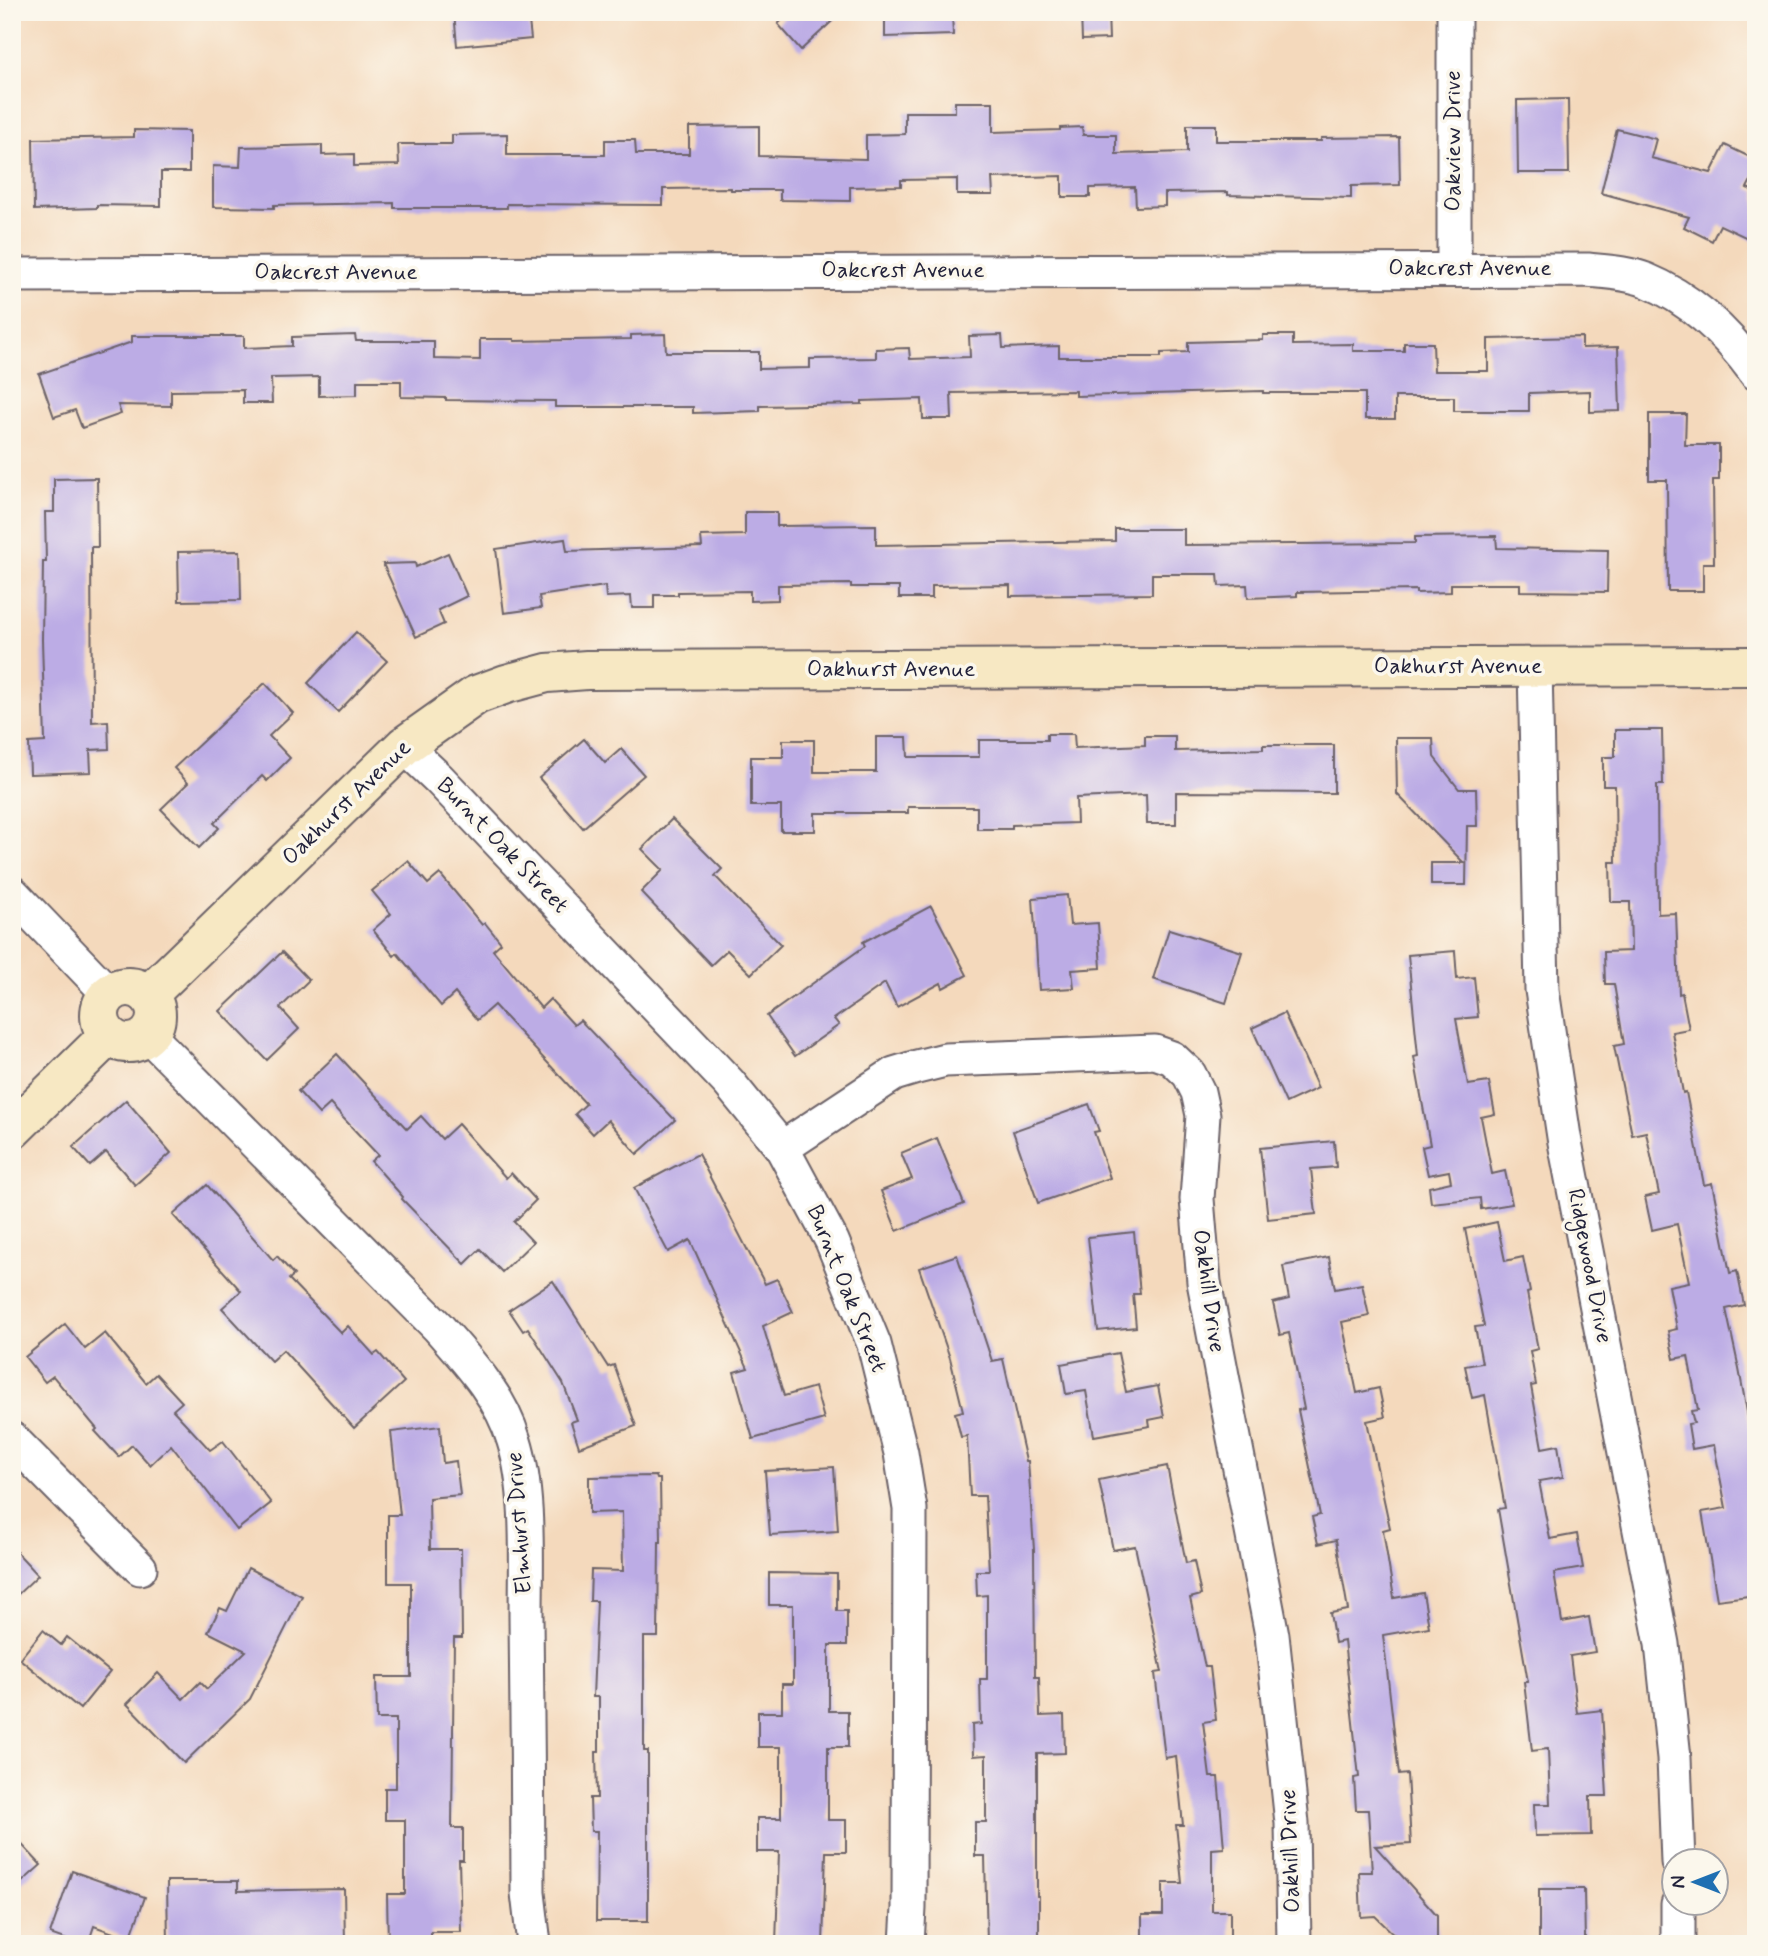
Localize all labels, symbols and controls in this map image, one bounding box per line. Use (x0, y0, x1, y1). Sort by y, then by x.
street label: Oakview Drive (1439, 70, 1469, 212)
street label: Oakcrest Avenue (1388, 254, 1552, 284)
street label: Oakcrest Avenue (821, 256, 985, 286)
street label: Oakcrest Avenue (254, 258, 418, 288)
street label: Oakhurst Avenue (1374, 652, 1542, 682)
street label: Oakhurst Avenue (807, 655, 975, 685)
street label: Oakhurst Avenue (276, 734, 418, 872)
street label: Burnt Oak Street (429, 772, 575, 920)
street label: Ridgewood Drive (1557, 1186, 1619, 1346)
street label: Burnt Oak Street (799, 1201, 893, 1377)
street label: Oakhill Drive (1185, 1227, 1231, 1355)
street label: Elmhurst Drive (500, 1451, 540, 1595)
street label: Oakhill Drive (1274, 1788, 1308, 1914)
north arrow (1660, 1848, 1730, 1918)
text: N (1667, 1876, 1692, 1888)

